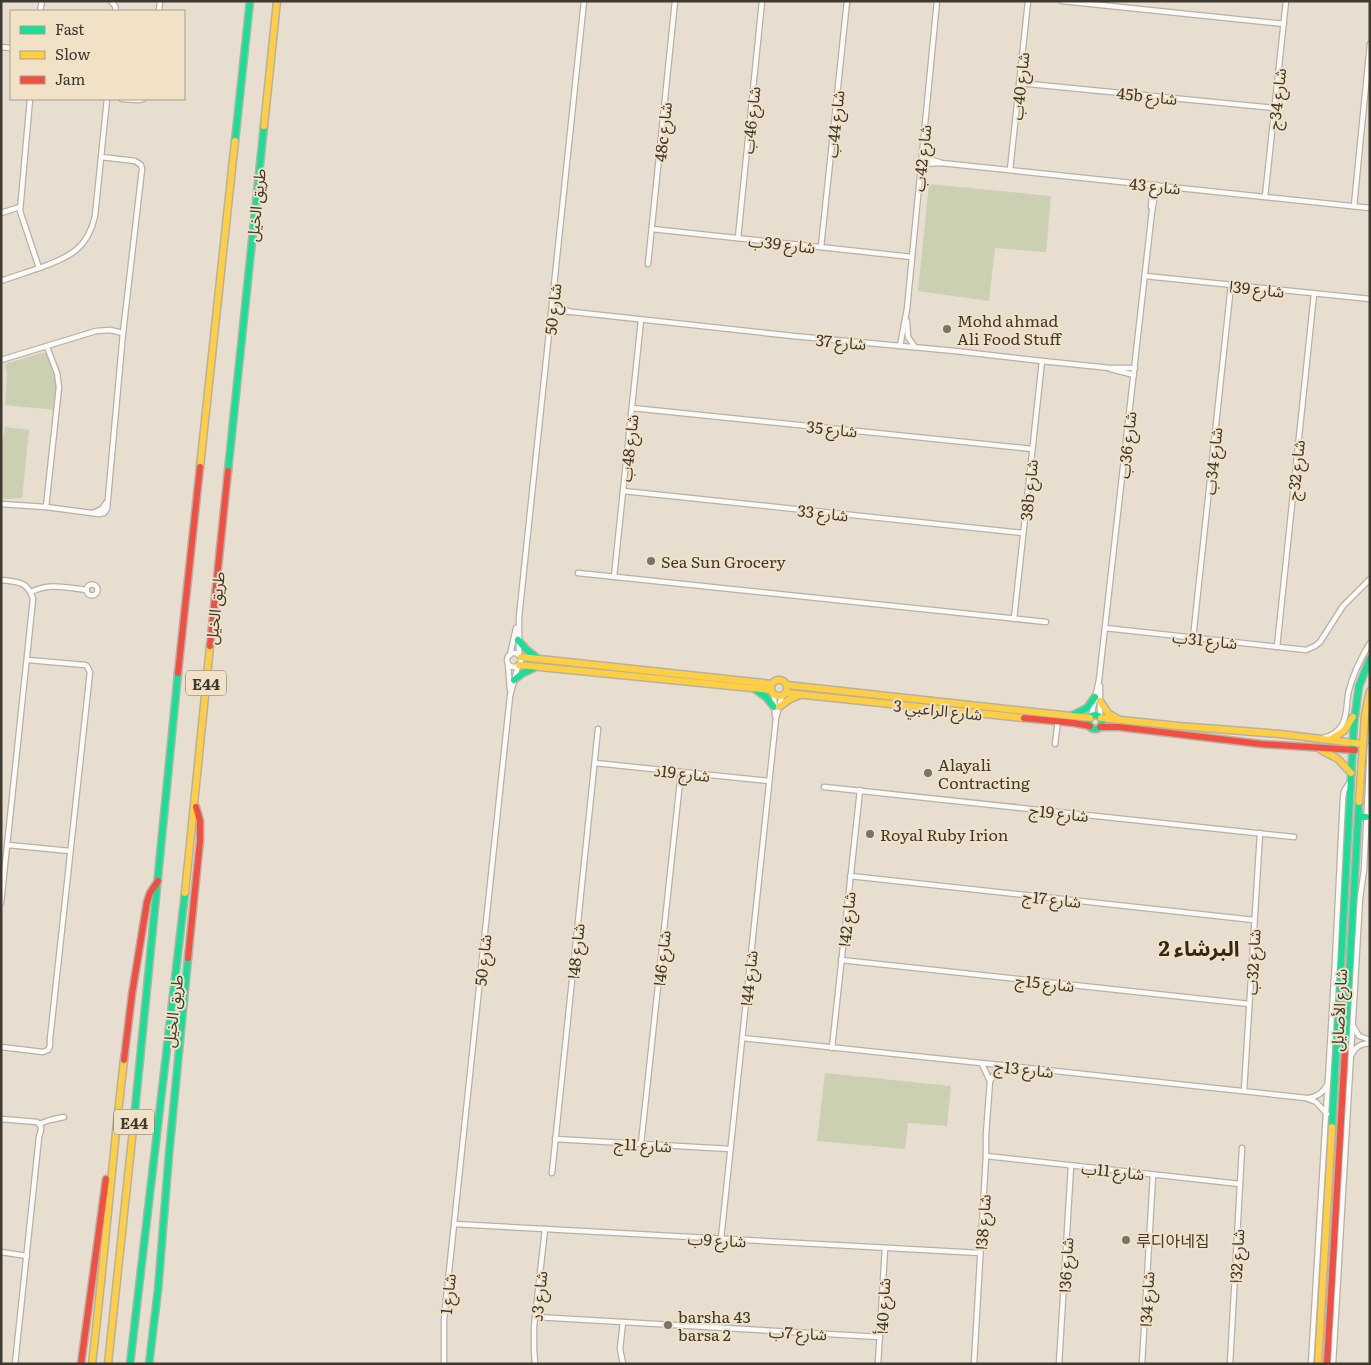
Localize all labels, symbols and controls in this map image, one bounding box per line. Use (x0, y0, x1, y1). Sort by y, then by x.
legend (10, 10, 185, 100)
text: Fast (55, 17, 84, 40)
text: Slow (55, 42, 90, 65)
street label: شارع 40ب (1003, 51, 1036, 121)
text: Jam (55, 67, 86, 90)
street label: شارع 34ج (1261, 67, 1293, 131)
street label: 45b شارع (1115, 80, 1179, 112)
street label: شارع 46ب (735, 85, 767, 155)
street label: شارع 44ب (819, 89, 851, 159)
street label: 48c شارع (647, 101, 679, 163)
street label: شارع 42ب (906, 123, 938, 193)
street label: طريق الخيل (239, 167, 271, 243)
street label: شارع 43 (1128, 170, 1182, 202)
street label: شارع 39ب (747, 228, 817, 260)
street label: شارع 39ا (1228, 273, 1286, 305)
street label: شارع 50 (537, 282, 569, 336)
place label: Mohd ahmad Ali Food Stuff (957, 308, 1062, 350)
marker: Mohd ahmad Ali Food Stuff (941, 323, 953, 335)
street label: شارع 37 (815, 327, 867, 357)
street label: شارع 36ب (1111, 410, 1143, 480)
street label: شارع 48ب (613, 413, 645, 483)
street label: شارع 35 (805, 413, 859, 445)
street label: شارع 34ب (1197, 426, 1229, 496)
street label: شارع 32ج (1280, 438, 1312, 502)
street label: 38b شارع (1013, 458, 1045, 522)
street label: شارع 33 (796, 497, 850, 529)
place label: Sea Sun Grocery (661, 549, 786, 573)
marker: Sea Sun Grocery (645, 555, 657, 567)
street label: طريق الخيل (198, 570, 230, 646)
street label: شارع 31ب (1171, 624, 1239, 656)
road number: E44 (186, 670, 226, 696)
street label: شارع الراعبي 3 (892, 692, 984, 728)
place label: Alayali Contracting (938, 752, 1030, 794)
street label: شارع 19د (652, 757, 712, 789)
marker: Alayali Contracting (922, 767, 934, 779)
street label: شارع 19ج (1028, 797, 1090, 829)
place label: Royal Ruby Irion (880, 822, 1009, 846)
marker: Royal Ruby Irion (864, 828, 876, 840)
street label: شارع 17ج (1021, 883, 1082, 915)
street label: شارع 42ا (831, 890, 863, 948)
street label: شارع 48ا (560, 922, 592, 980)
street label: شارع 32ب (1238, 928, 1268, 996)
street label: شارع 46ا (646, 929, 678, 987)
district label: البرشاء 2 (1159, 931, 1239, 962)
street label: شارع 50 (467, 933, 499, 987)
street label: شارع 44ا (733, 949, 765, 1007)
street label: شارع 15ج (1014, 967, 1076, 999)
street label: شارع الأصايل (1324, 968, 1354, 1052)
street label: طريق الخيل (156, 973, 188, 1049)
street label: شارع 13ج (993, 1053, 1055, 1085)
road number: E44 (114, 1110, 154, 1134)
street label: شارع 11ج (613, 1131, 672, 1159)
street label: شارع 11ب (1080, 1155, 1146, 1187)
street label: شارع 38ا (968, 1193, 998, 1251)
street label: شارع 9ب (687, 1225, 747, 1255)
place label: 루디아네집 (1136, 1228, 1210, 1252)
street label: شارع 32ا (1223, 1228, 1251, 1284)
marker: 루디아네집 (1120, 1234, 1132, 1246)
street label: شارع 36ا (1052, 1237, 1080, 1293)
street label: شارع 3د (523, 1270, 555, 1323)
street label: شارع 34ا (1133, 1271, 1161, 1328)
street label: شارع 1 (433, 1272, 463, 1316)
street label: شارع 40أ (869, 1277, 897, 1335)
place label: barsha 43 barsa 2 (678, 1304, 751, 1346)
street label: شارع 7ب (768, 1318, 828, 1348)
marker: barsha 43 barsa 2 (662, 1319, 674, 1331)

